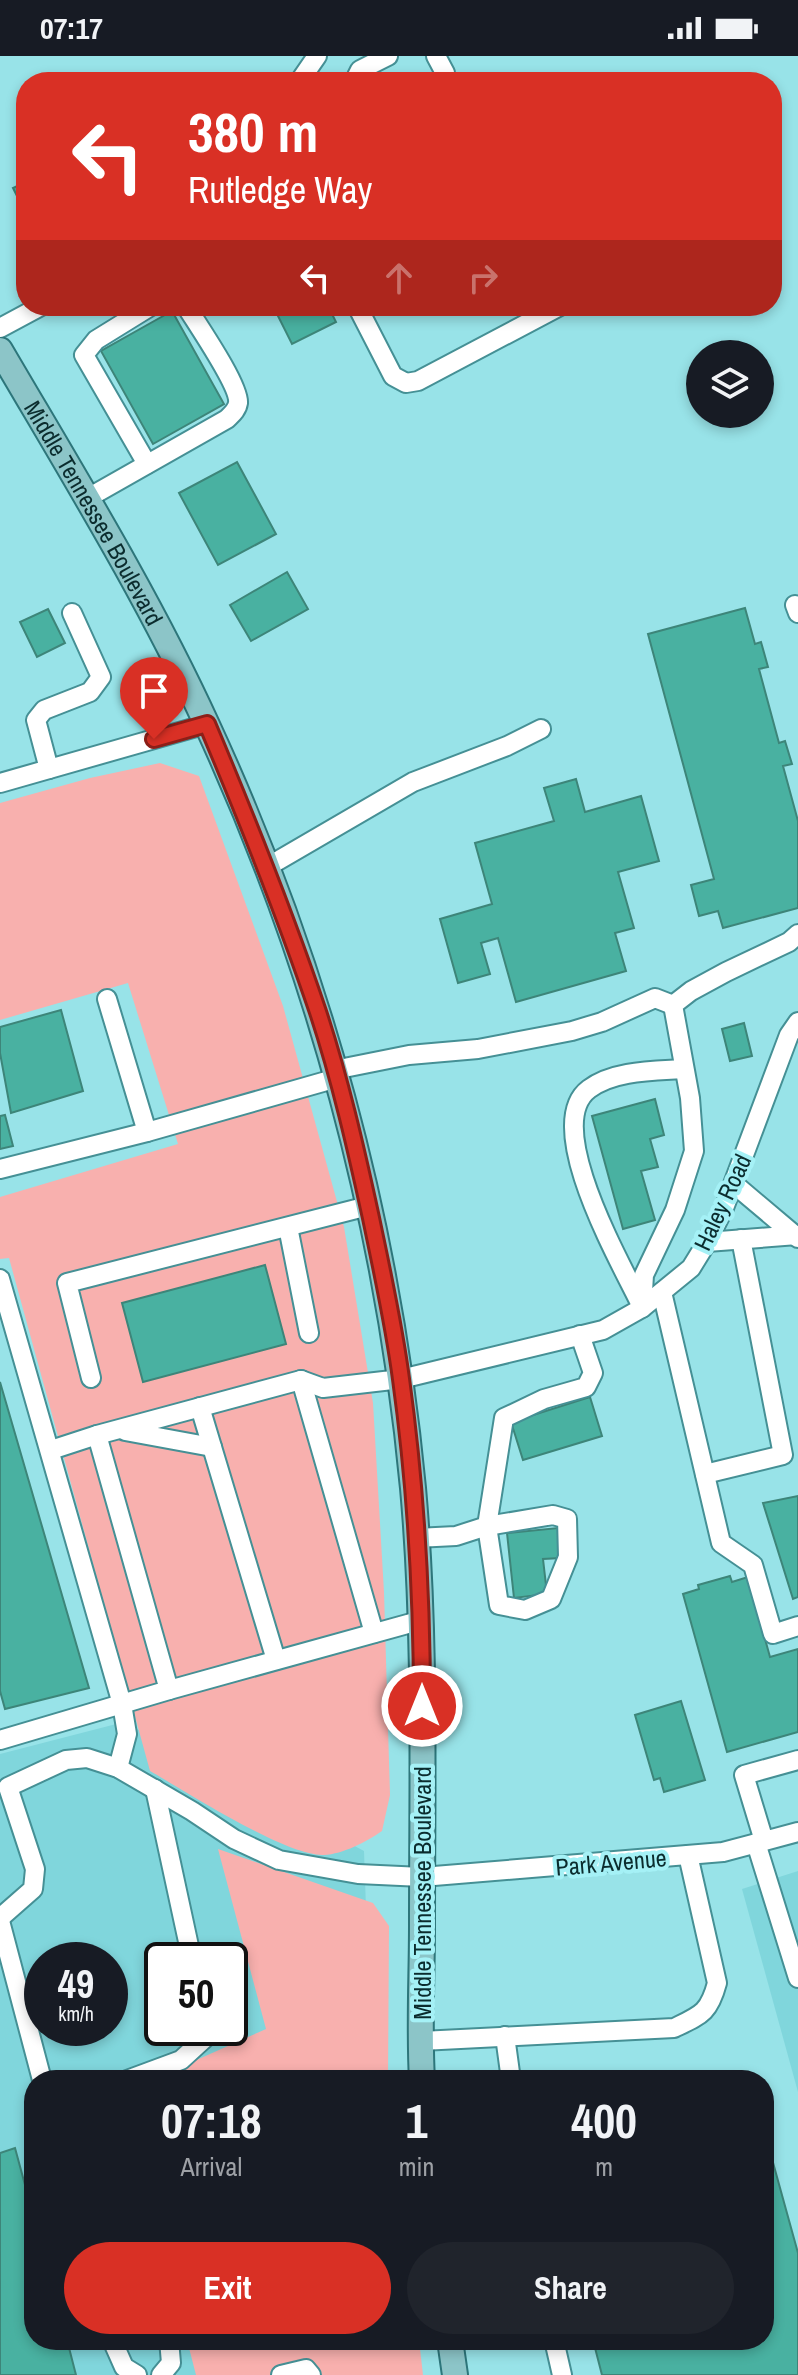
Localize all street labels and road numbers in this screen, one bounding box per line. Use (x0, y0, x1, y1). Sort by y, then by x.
street label: Middle Tennessee Boulevard (17, 395, 171, 631)
street label: Haley Road (686, 1149, 758, 1255)
street label: Middle Tennessee Boulevard (406, 1766, 438, 2020)
street label: Park Avenue (554, 1841, 668, 1883)

